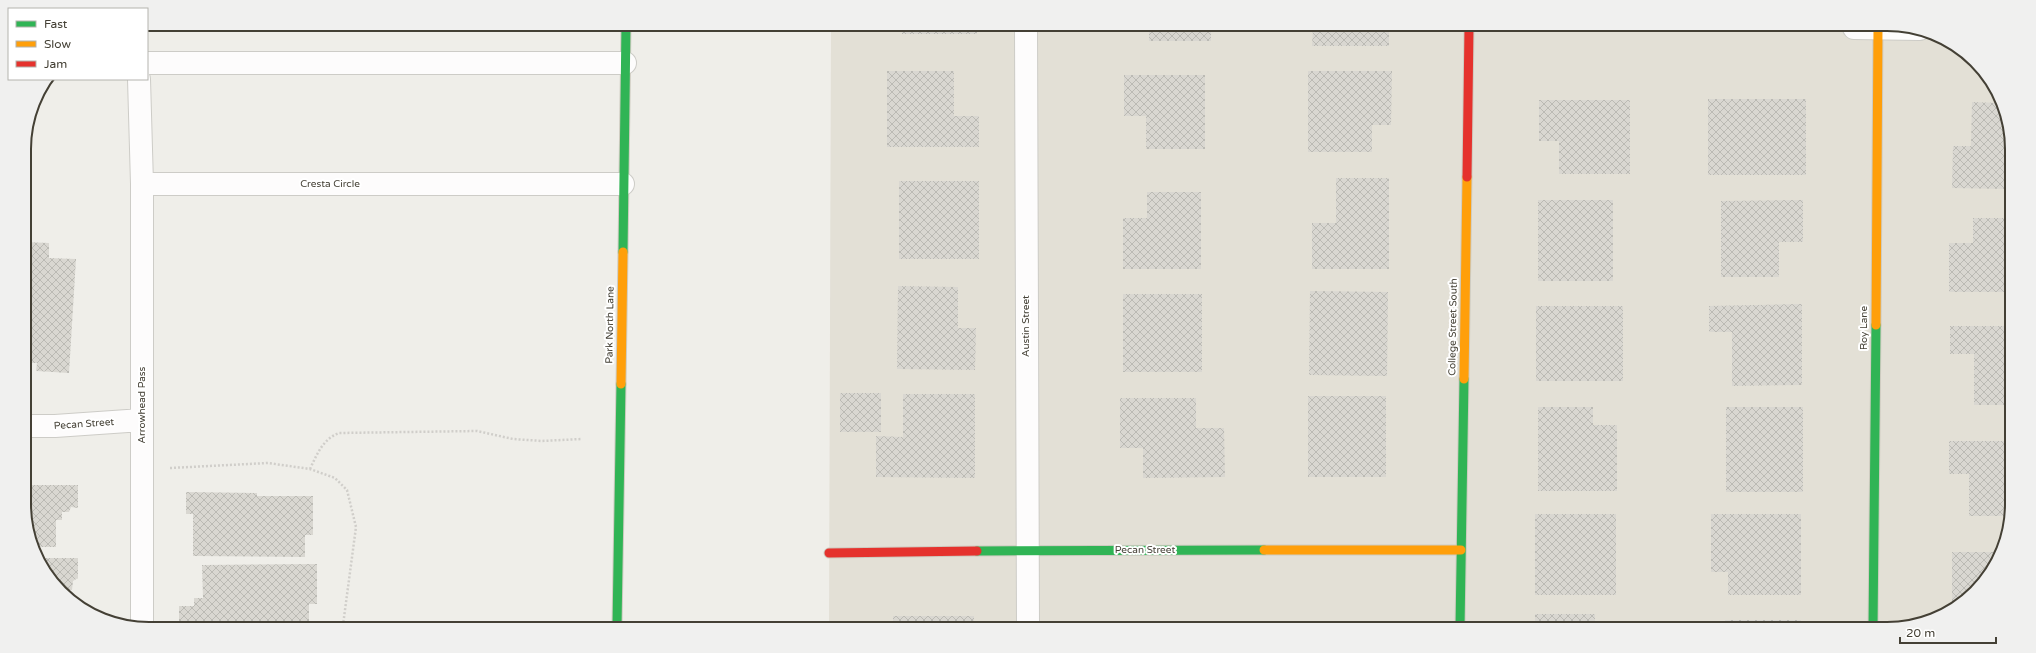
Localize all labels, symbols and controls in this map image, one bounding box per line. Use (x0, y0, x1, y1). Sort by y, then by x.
legend (8, 8, 148, 80)
text: Fast (44, 17, 68, 31)
text: Slow (44, 37, 71, 51)
text: Jam (44, 57, 67, 71)
street label: Cresta Circle (300, 178, 360, 190)
street label: College Street South (1446, 278, 1460, 376)
street label: Park North Lane (603, 286, 617, 364)
street label: Austin Street (1020, 295, 1032, 357)
street label: Roy Lane (1858, 306, 1870, 350)
street label: Arrowhead Pass (136, 366, 148, 443)
street label: Pecan Street (53, 416, 115, 432)
street label: Pecan Street (1115, 544, 1175, 556)
scale bar (1900, 619, 1996, 645)
text: 20 m (1906, 626, 1935, 640)

